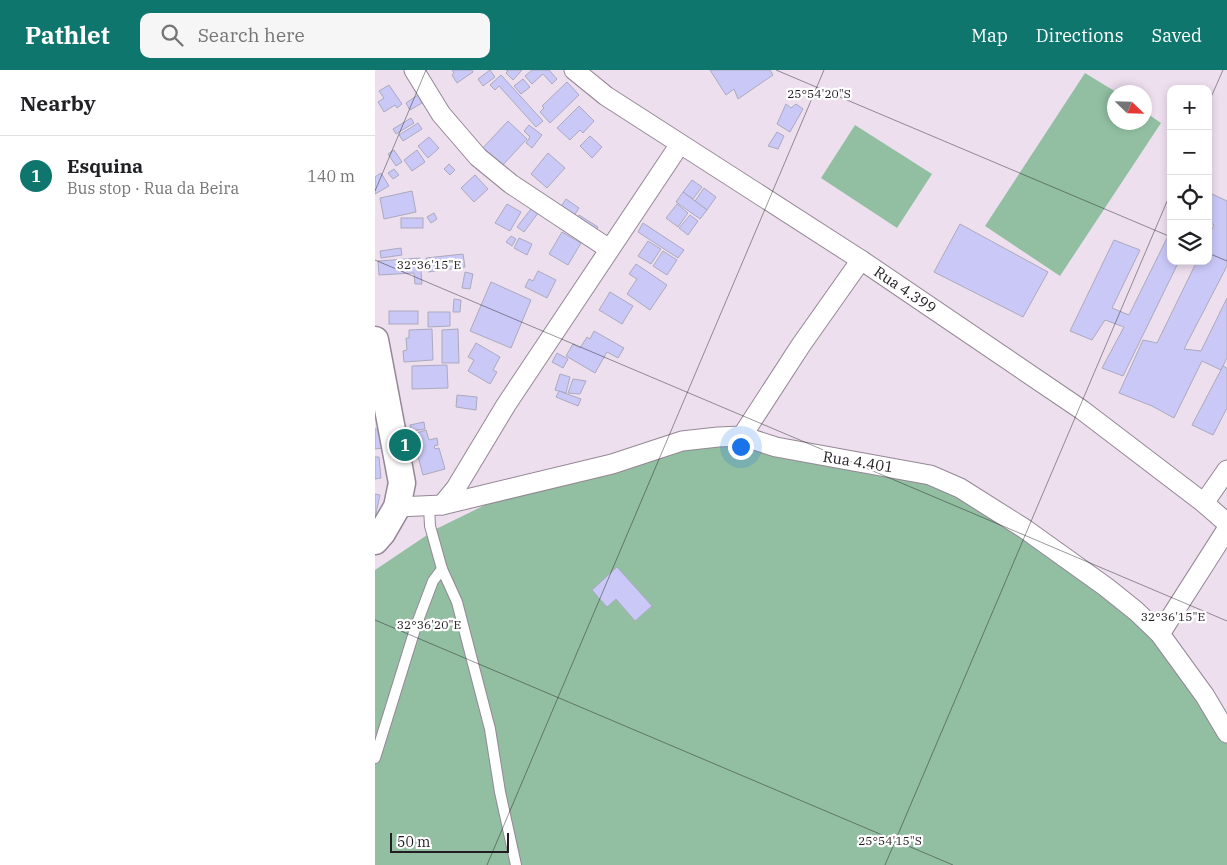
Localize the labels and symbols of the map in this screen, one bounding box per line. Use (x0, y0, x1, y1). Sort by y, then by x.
north arrow (1107, 85, 1152, 130)
text: 25°54'20"S (787, 86, 851, 101)
text: 32°36'15"E (397, 257, 461, 272)
street label: Rua 4.399 (871, 262, 940, 317)
pin: 1 (389, 426, 421, 464)
your location (728, 434, 754, 460)
street label: Rua 4.401 (822, 447, 895, 476)
text: 32°36'15"E (1141, 609, 1205, 624)
text: 32°36'20"E (397, 617, 461, 632)
scale bar (390, 830, 509, 853)
text: 25°54'15"S (858, 833, 922, 848)

